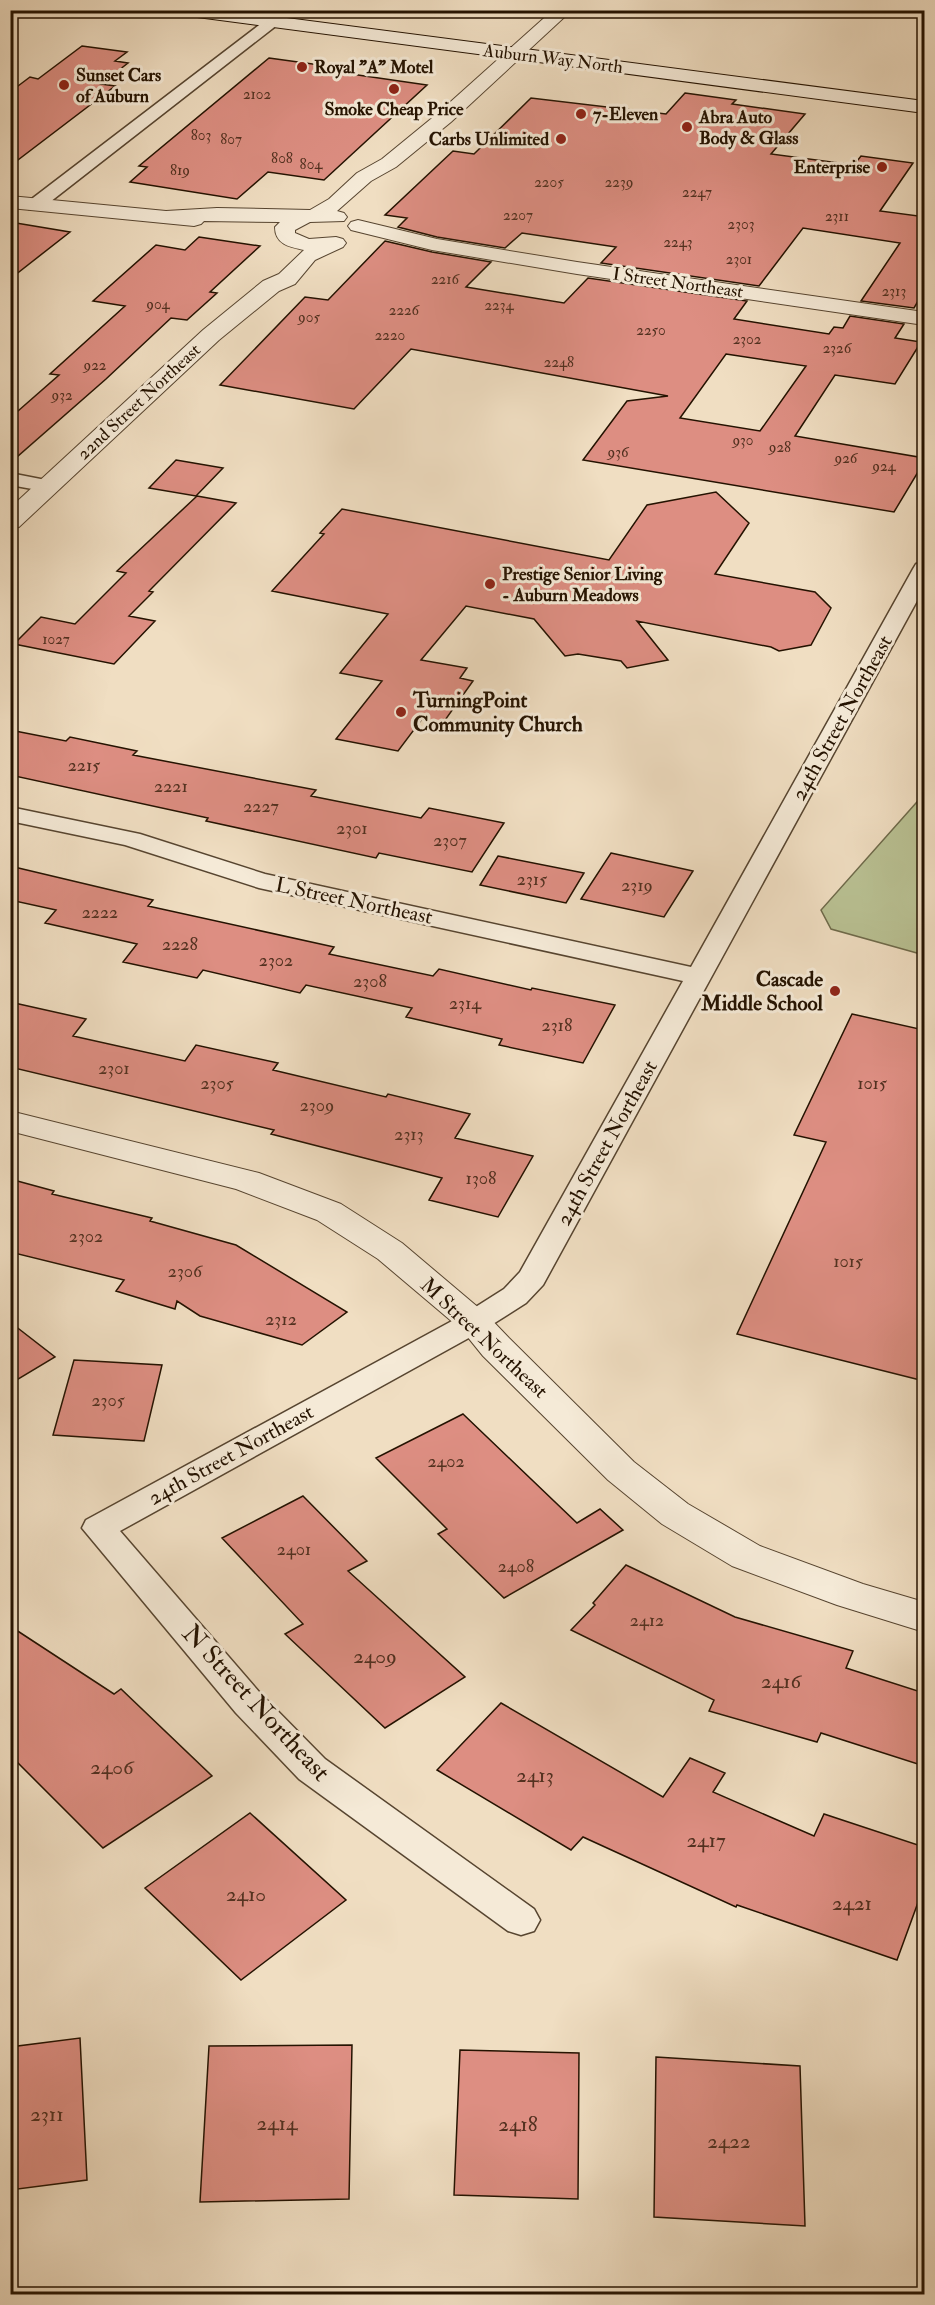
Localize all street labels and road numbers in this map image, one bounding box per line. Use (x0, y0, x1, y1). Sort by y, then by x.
street label: Auburn Way North (481, 39, 625, 79)
street label: I Street Northeast (611, 262, 745, 304)
street label: 22nd Street Northeast (72, 339, 206, 465)
street label: 24th Street Northeast (785, 631, 899, 805)
street label: L Street Northeast (273, 871, 435, 931)
street label: 24th Street Northeast (550, 1056, 664, 1230)
street label: M Street Northeast (414, 1272, 554, 1404)
street label: 24th Street Northeast (144, 1398, 318, 1512)
street label: N Street Northeast (175, 1618, 337, 1788)

